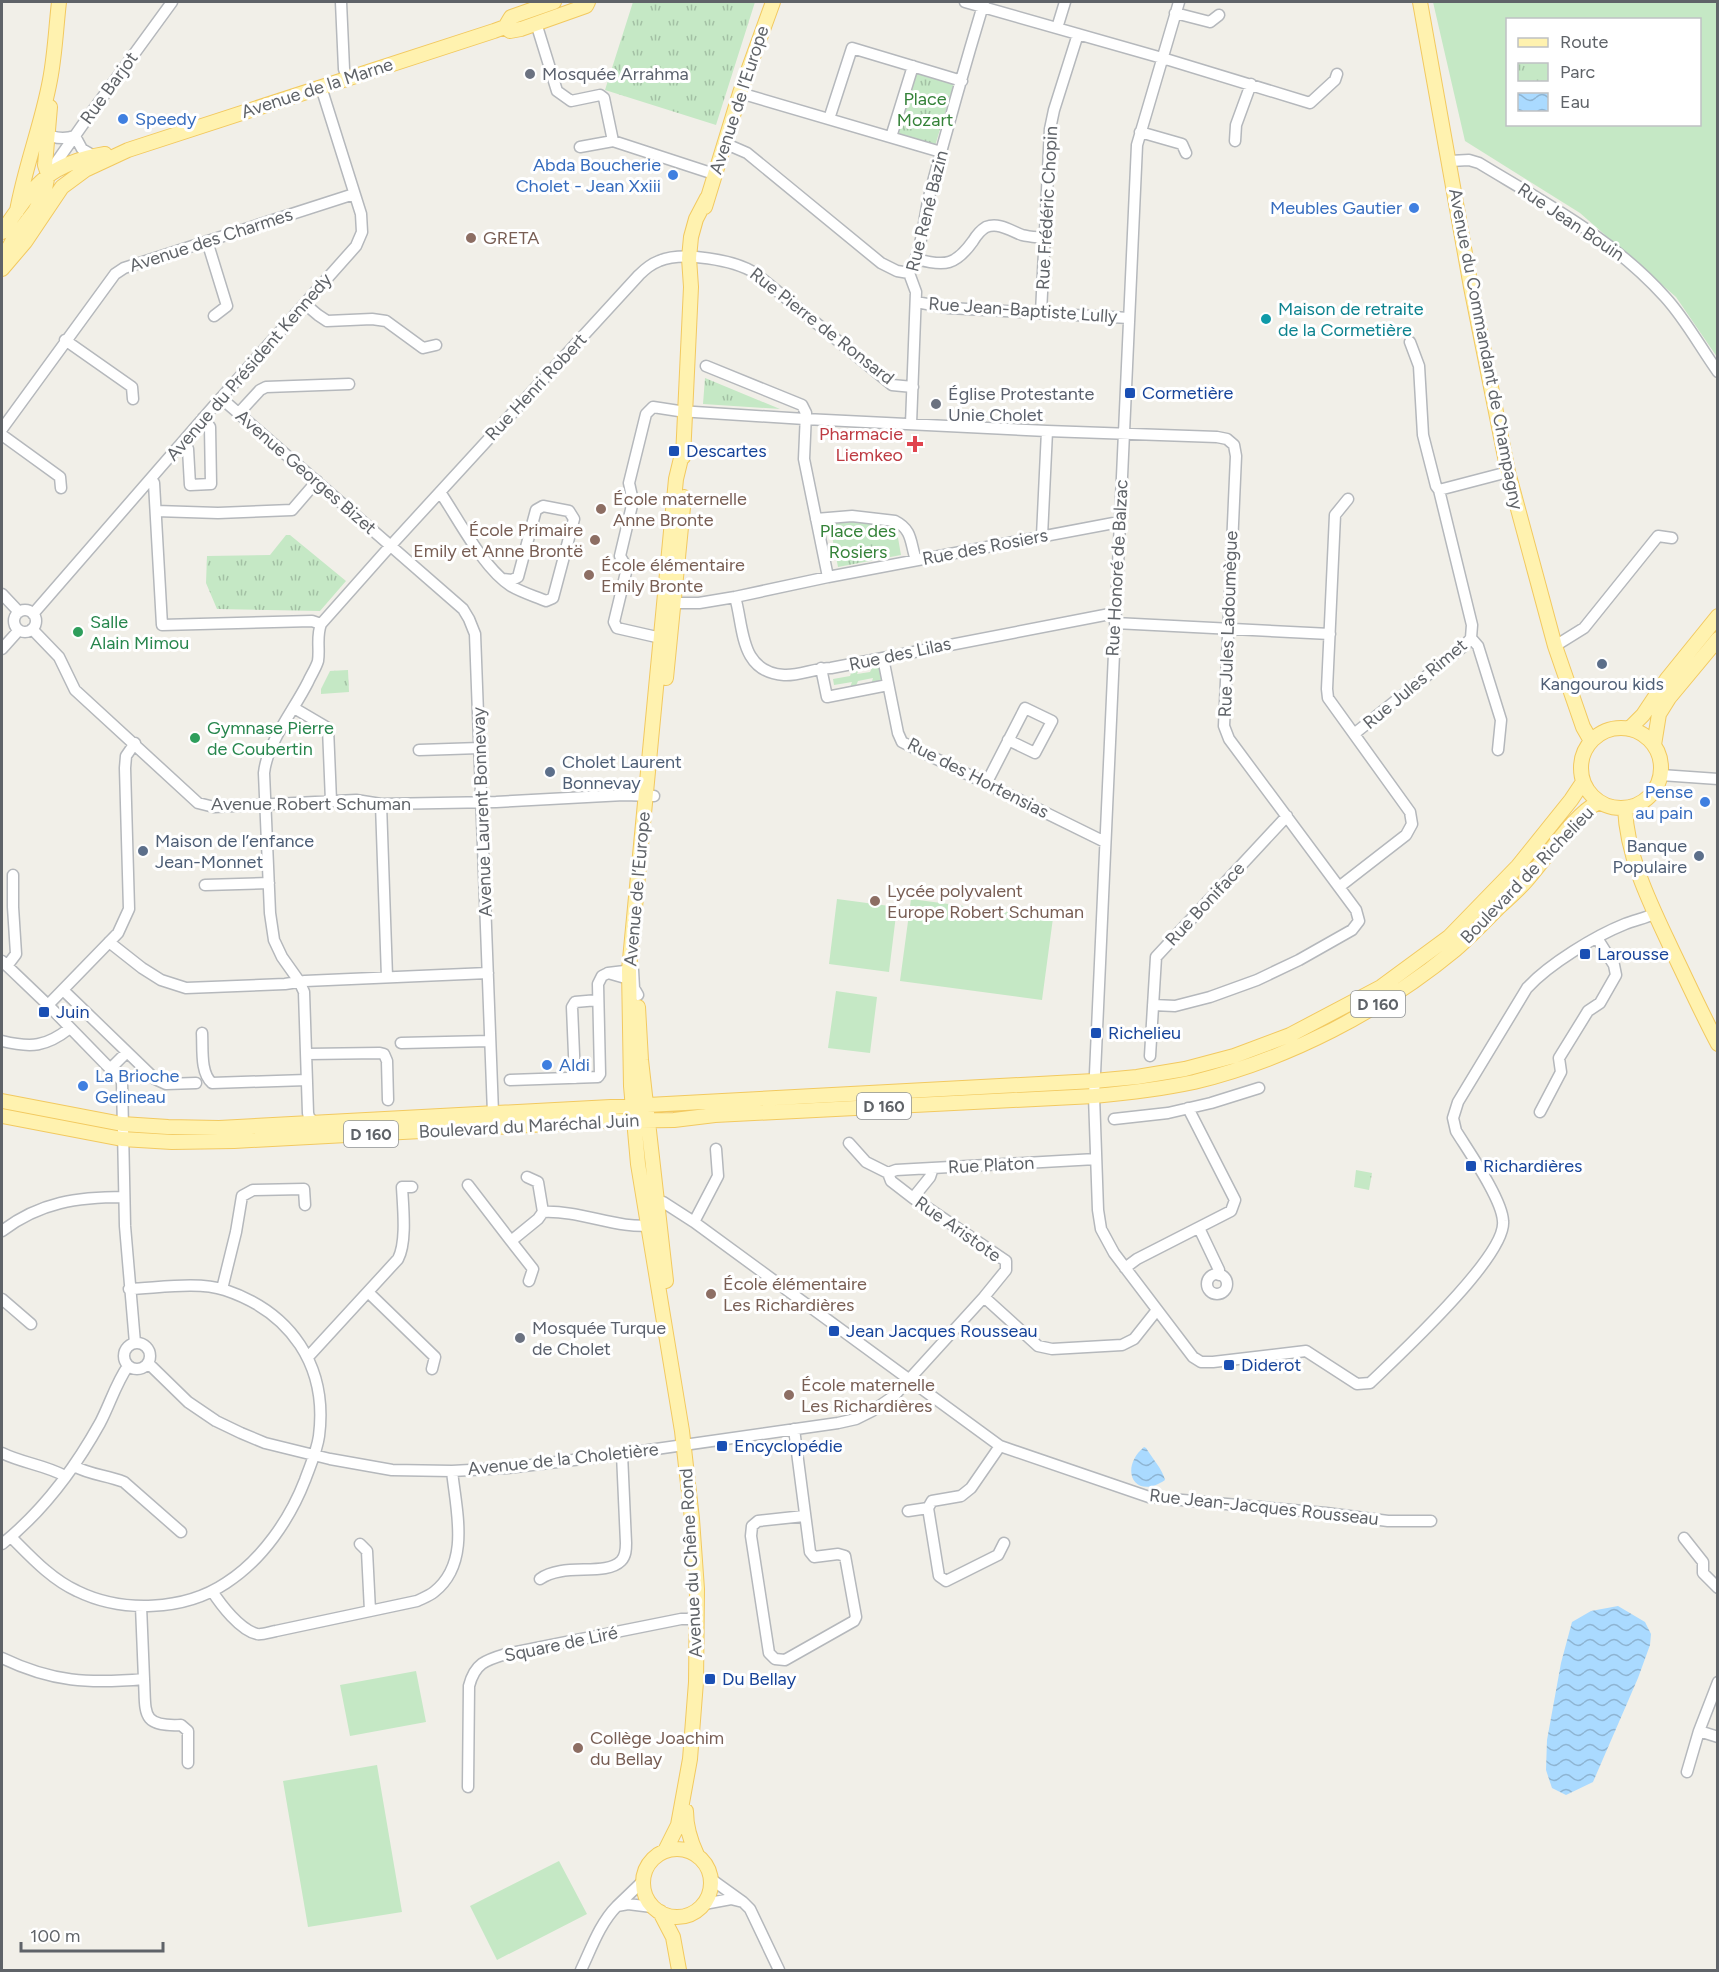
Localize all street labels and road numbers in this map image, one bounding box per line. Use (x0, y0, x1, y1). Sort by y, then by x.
street label: Avenue de l’Europe (705, 23, 773, 177)
street label: Rue Barjot (75, 47, 143, 128)
street label: Avenue de la Marne (238, 53, 396, 123)
street label: Rue Frédéric Chopin (1032, 125, 1062, 291)
street label: Rue René Bazin (901, 148, 953, 274)
street label: Rue Jean Bouin (1513, 178, 1629, 266)
street label: Avenue du Commandant de Champagny (1444, 187, 1528, 512)
street label: Avenue des Charmes (127, 203, 295, 277)
street label: Rue Pierre de Ronsard (745, 263, 899, 389)
street label: Avenue du Président Kennedy (161, 268, 337, 465)
street label: Rue Jean-Baptiste Lully (928, 292, 1119, 328)
street label: Rue Henri Robert (481, 329, 591, 445)
street label: Avenue Georges Bizet (231, 405, 381, 539)
street label: Rue Honoré de Balzac (1101, 479, 1133, 657)
street label: Rue des Rosiers (920, 524, 1050, 570)
street label: Rue Jules Ladoumègue (1214, 530, 1242, 718)
street label: Rue des Lilas (847, 632, 953, 676)
street label: Rue Jules Rimet (1359, 634, 1472, 734)
street label: Avenue Laurent Bonnevay (467, 706, 497, 917)
street label: Rue des Hortensias (904, 733, 1052, 823)
street label: Avenue Robert Schuman (211, 793, 411, 815)
street label: Boulevard de Richelieu (1456, 802, 1598, 948)
street label: Avenue de l’Europe (619, 811, 655, 967)
street label: Rue Boniface (1161, 857, 1250, 950)
road number: D 160 (1351, 991, 1405, 1017)
road number: D 160 (857, 1093, 911, 1119)
street label: Boulevard du Maréchal Juin (418, 1109, 640, 1143)
road number: D 160 (344, 1121, 398, 1147)
street label: Rue Platon (947, 1152, 1035, 1178)
street label: Rue Aristote (911, 1191, 1005, 1267)
street label: Avenue de la Choletière (467, 1438, 660, 1480)
street label: Avenue du Chêne Rond (675, 1468, 707, 1658)
street label: Rue Jean-Jacques Rousseau (1148, 1484, 1380, 1530)
street label: Square de Liré (502, 1621, 620, 1667)

